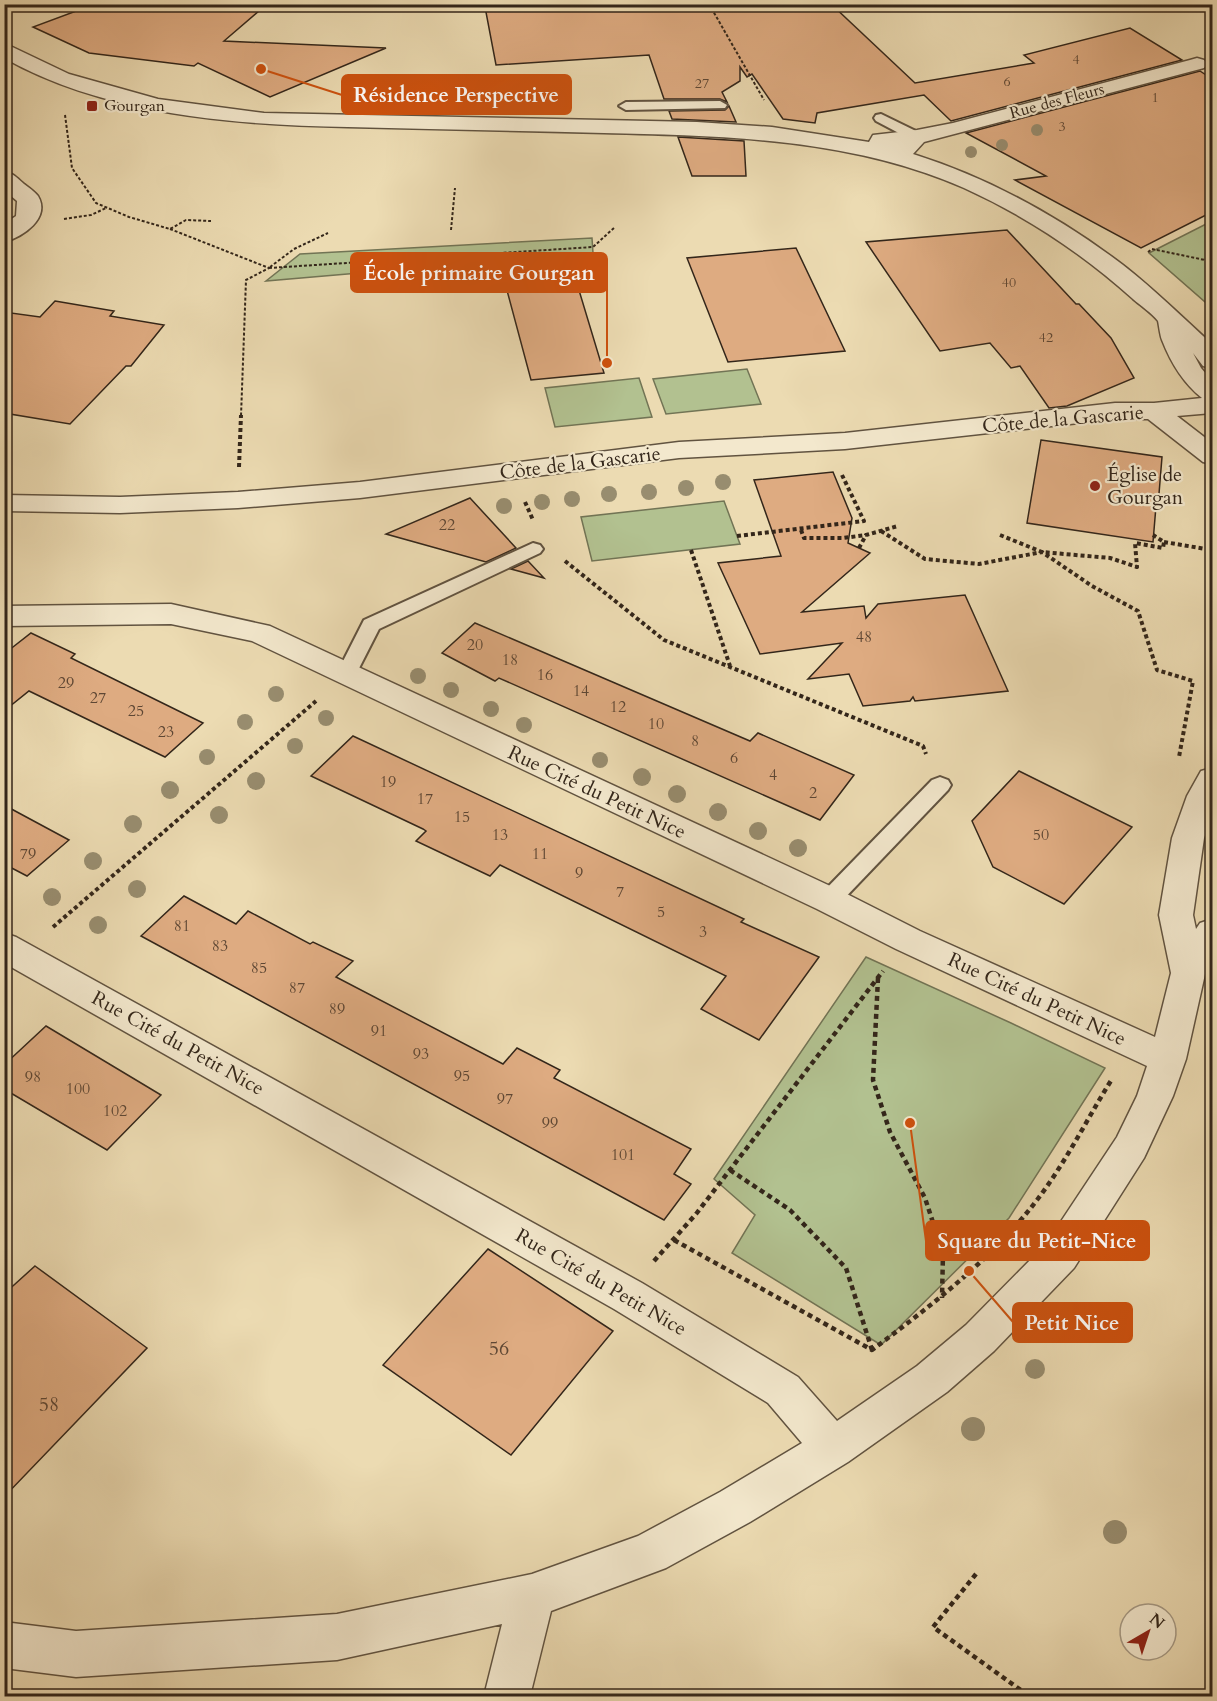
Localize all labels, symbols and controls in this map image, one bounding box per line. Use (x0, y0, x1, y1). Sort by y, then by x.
house number: 4 (1072, 50, 1080, 69)
house number: 6 (1003, 72, 1011, 91)
house number: 27 (695, 74, 709, 93)
callout: Résidence Perspective (342, 75, 571, 114)
street label: Rue des Fleurs (1007, 78, 1107, 124)
text: Résidence Perspective (353, 81, 559, 110)
house number: 1 (1151, 88, 1159, 107)
place label: Gourgan (104, 95, 165, 117)
marker: Gourgan (85, 99, 99, 113)
house number: 3 (1058, 117, 1066, 136)
callout: École primaire Gourgan (351, 253, 607, 292)
text: École primaire Gourgan (363, 259, 595, 288)
house number: 40 (1002, 273, 1016, 292)
house number: 42 (1039, 328, 1053, 347)
street label: Côte de la Gascarie (981, 398, 1145, 440)
street label: Côte de la Gascarie (498, 440, 662, 486)
place label: Église de Gourgan (1107, 461, 1184, 511)
marker: Église de Gourgan (1088, 479, 1102, 493)
house number: 22 (439, 514, 455, 536)
house number: 48 (856, 626, 872, 648)
house number: 20 (467, 634, 483, 656)
house number: 18 (502, 649, 518, 671)
house number: 16 (537, 664, 553, 686)
house number: 29 (58, 672, 74, 694)
house number: 14 (573, 680, 589, 702)
house number: 27 (90, 687, 106, 709)
house number: 12 (610, 696, 626, 718)
house number: 25 (128, 700, 144, 722)
house number: 10 (648, 713, 664, 735)
house number: 23 (158, 721, 174, 743)
house number: 8 (691, 730, 699, 752)
street label: Rue Cité du Petit Nice (504, 739, 690, 845)
house number: 6 (730, 747, 738, 769)
house number: 4 (769, 764, 777, 786)
house number: 19 (380, 771, 396, 793)
house number: 2 (809, 782, 817, 804)
house number: 17 (417, 788, 433, 810)
house number: 15 (454, 806, 470, 828)
house number: 13 (492, 824, 508, 846)
house number: 50 (1033, 824, 1049, 846)
house number: 79 (20, 843, 36, 865)
house number: 11 (532, 843, 548, 865)
house number: 9 (575, 862, 583, 884)
house number: 7 (616, 881, 624, 903)
house number: 5 (657, 901, 665, 923)
house number: 81 (174, 915, 190, 937)
house number: 3 (699, 921, 707, 943)
house number: 83 (212, 935, 228, 957)
street label: Rue Cité du Petit Nice (944, 946, 1130, 1052)
house number: 85 (251, 957, 267, 979)
house number: 87 (289, 977, 305, 999)
street label: Rue Cité du Petit Nice (87, 984, 269, 1102)
house number: 89 (329, 998, 345, 1020)
house number: 91 (371, 1020, 387, 1042)
house number: 93 (413, 1043, 429, 1065)
house number: 95 (454, 1065, 470, 1087)
house number: 98 (25, 1066, 41, 1088)
house number: 100 (66, 1078, 90, 1100)
house number: 97 (497, 1088, 513, 1110)
house number: 102 (103, 1100, 127, 1122)
house number: 99 (542, 1112, 558, 1134)
house number: 101 (611, 1144, 635, 1166)
callout: Square du Petit-Nice (926, 1221, 1149, 1260)
street label: Rue Cité du Petit Nice (511, 1222, 691, 1342)
text: Square du Petit-Nice (938, 1227, 1136, 1256)
callout: Petit Nice (1013, 1303, 1132, 1342)
text: Petit Nice (1025, 1309, 1119, 1338)
house number: 56 (489, 1335, 509, 1362)
house number: 58 (39, 1391, 59, 1418)
north arrow (1118, 1602, 1178, 1662)
text: N (1144, 1608, 1169, 1634)

